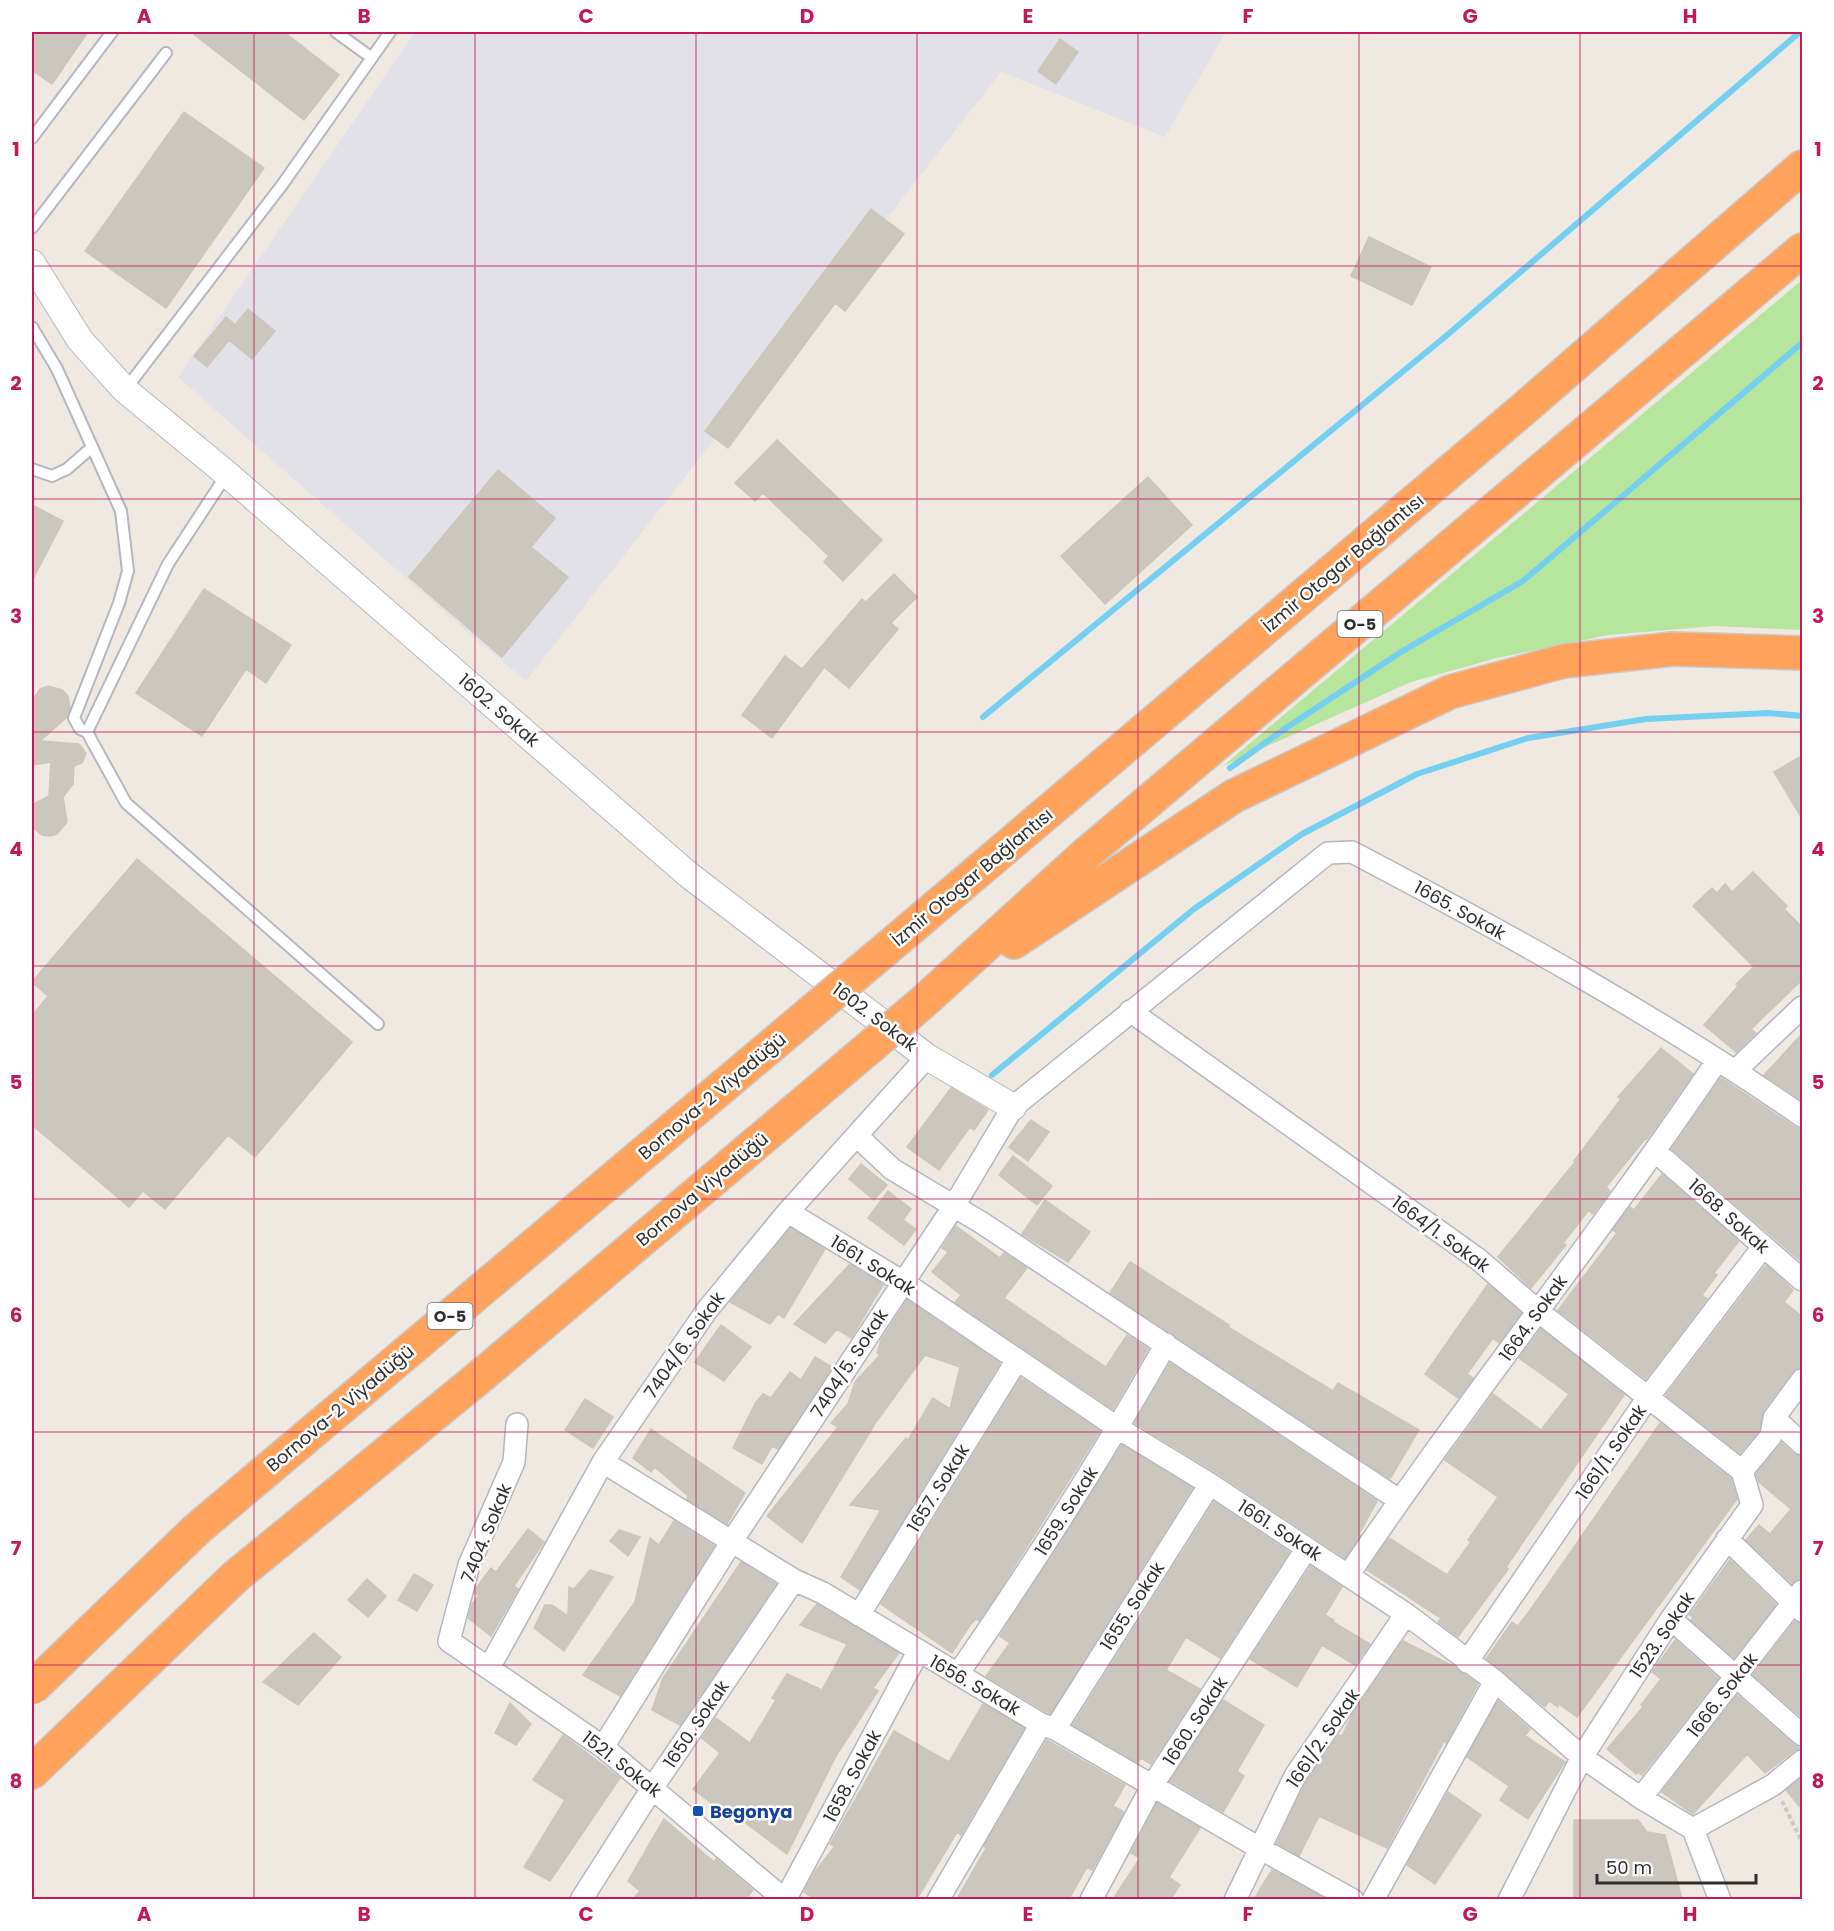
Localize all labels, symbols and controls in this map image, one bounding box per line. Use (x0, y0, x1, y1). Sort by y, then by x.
text: A (137, 2, 152, 30)
text: B (357, 2, 371, 30)
text: C (578, 2, 594, 30)
text: D (800, 2, 814, 30)
text: E (1023, 2, 1033, 30)
text: F (1243, 2, 1254, 30)
text: G (1462, 2, 1478, 30)
text: H (1683, 2, 1697, 30)
text: 1 (12, 135, 20, 163)
text: 1 (1814, 135, 1822, 163)
text: 2 (10, 369, 22, 397)
text: 2 (1812, 369, 1824, 397)
street label: İzmir Otogar Bağlantısı (1257, 488, 1429, 638)
text: 3 (10, 602, 22, 630)
text: 3 (1812, 602, 1824, 630)
road number: O-5 (1338, 611, 1382, 637)
street label: 1602. Sokak (453, 668, 546, 753)
street label: İzmir Otogar Bağlantısı (886, 802, 1058, 952)
text: 4 (9, 835, 23, 863)
text: 4 (1811, 835, 1825, 863)
street label: 1665. Sokak (1410, 875, 1511, 946)
street label: 1602. Sokak (827, 977, 923, 1058)
street label: Bornova-2 Viyadüğü (633, 1027, 791, 1165)
text: 5 (10, 1068, 23, 1096)
text: 5 (1812, 1068, 1825, 1096)
street label: Bornova Viyadüğü (631, 1126, 773, 1252)
street label: 1668. Sokak (1683, 1173, 1776, 1260)
street label: 1664/1. Sokak (1387, 1190, 1496, 1279)
street label: 1661. Sokak (826, 1229, 921, 1301)
street label: 1664. Sokak (1493, 1269, 1573, 1366)
street label: 7404/6. Sokak (638, 1286, 731, 1403)
text: 6 (10, 1301, 22, 1329)
text: 6 (1812, 1301, 1824, 1329)
road number: O-5 (428, 1303, 472, 1329)
street label: 7404/5. Sokak (804, 1303, 894, 1422)
street label: Bornova-2 Viyadüğü (261, 1339, 419, 1477)
street label: 1661/1. Sokak (1570, 1399, 1653, 1505)
street label: 1657. Sokak (901, 1438, 975, 1537)
street label: 1659. Sokak (1029, 1461, 1104, 1561)
street label: 7404. Sokak (455, 1479, 518, 1586)
street label: 1661. Sokak (1233, 1493, 1328, 1567)
text: 7 (11, 1534, 22, 1562)
text: 7 (1813, 1534, 1824, 1562)
street label: 1655. Sokak (1094, 1556, 1170, 1655)
street label: 1523. Sokak (1624, 1586, 1701, 1683)
street label: 1666. Sokak (1681, 1647, 1764, 1743)
street label: 1656. Sokak (925, 1649, 1026, 1722)
street label: 1660. Sokak (1157, 1671, 1233, 1770)
street label: 1650. Sokak (657, 1674, 735, 1773)
street label: 1661/2. Sokak (1281, 1683, 1366, 1793)
street label: 1521. Sokak (577, 1725, 668, 1803)
street label: 1658. Sokak (817, 1725, 887, 1827)
text: 8 (10, 1767, 22, 1795)
text: 8 (1812, 1767, 1824, 1795)
place label: Begonya (710, 1799, 792, 1824)
marker: Begonya (691, 1804, 705, 1818)
scale bar (1597, 1847, 1756, 1885)
text: 50 m (1606, 1855, 1652, 1880)
text: A (137, 1900, 152, 1928)
text: B (357, 1900, 371, 1928)
text: C (578, 1900, 594, 1928)
text: D (800, 1900, 814, 1928)
text: E (1023, 1900, 1033, 1928)
text: F (1243, 1900, 1254, 1928)
text: G (1462, 1900, 1478, 1928)
text: H (1683, 1900, 1697, 1928)

